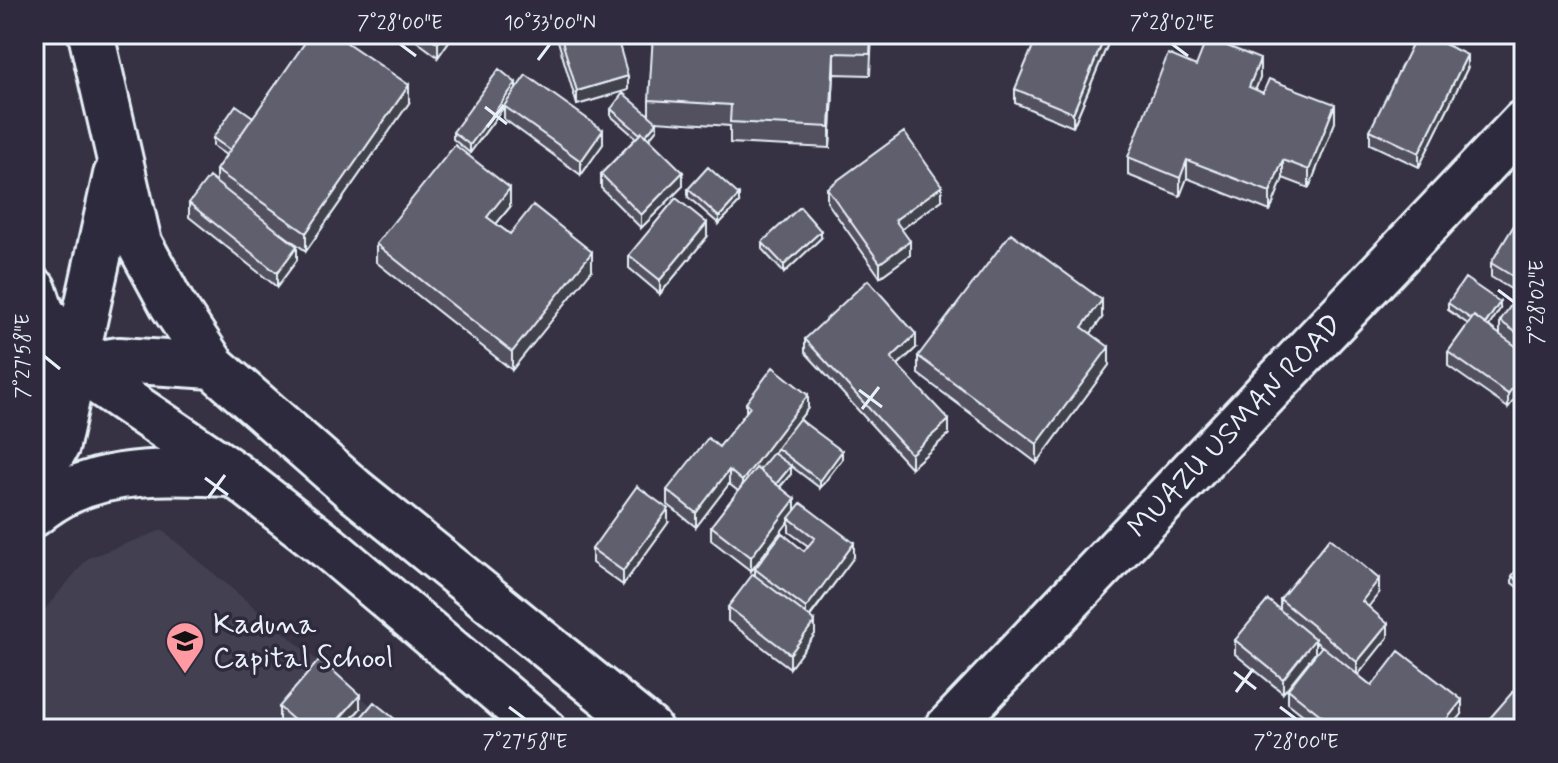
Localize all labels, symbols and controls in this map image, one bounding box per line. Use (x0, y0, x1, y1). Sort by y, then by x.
text: 7°28'00"E (357, 10, 443, 37)
text: 10°33'00"N (504, 10, 596, 37)
text: 7°28'02"E (1130, 10, 1214, 37)
text: 7°28'02"E (1524, 260, 1551, 344)
street label: MUAZU USMAN ROAD (1119, 306, 1351, 547)
text: 7°27'58"E (10, 314, 37, 398)
place label: Kaduna Capital School (213, 605, 393, 678)
school or university icon: Kaduna Capital School (164, 620, 206, 675)
text: 7°27'58"E (483, 729, 567, 756)
text: 7°28'00"E (1253, 729, 1339, 756)

